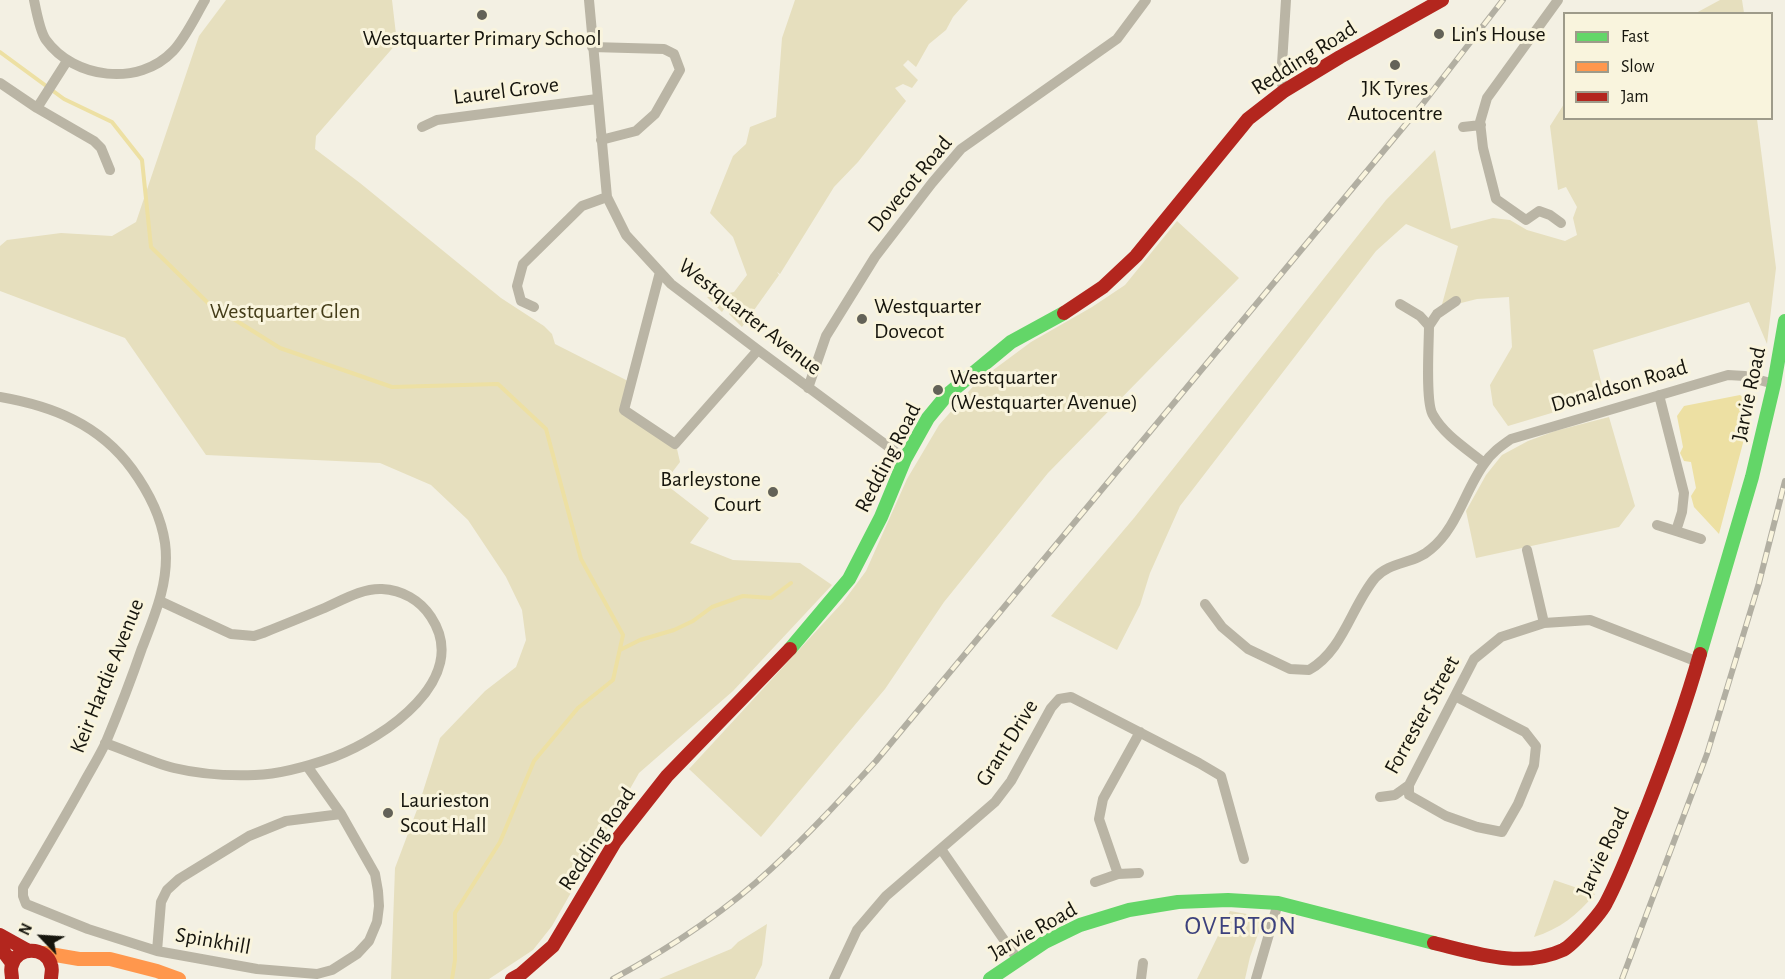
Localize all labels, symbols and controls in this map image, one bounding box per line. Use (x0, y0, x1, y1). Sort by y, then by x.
marker: Westquarter Primary School (475, 8, 489, 22)
legend (1563, 12, 1773, 120)
street label: Redding Road (1246, 15, 1362, 101)
place label: Lin's House (1451, 21, 1546, 47)
place label: Westquarter Primary School (362, 25, 602, 51)
marker: Lin's House (1432, 27, 1446, 41)
text: Fast (1621, 28, 1649, 46)
marker: JK Tyres Autocentre (1388, 58, 1402, 72)
text: Slow (1621, 58, 1654, 76)
street label: Laurel Grove (452, 71, 560, 111)
place label: JK Tyres Autocentre (1347, 75, 1443, 126)
text: Jam (1621, 88, 1649, 106)
street label: Dovecot Road (862, 131, 958, 237)
street label: Westquarter Avenue (673, 253, 827, 381)
place label: Westquarter Dovecot (874, 293, 981, 344)
park label: Westquarter Glen (210, 298, 360, 324)
marker: Westquarter Dovecot (855, 312, 869, 326)
street label: Jarvie Road (1726, 344, 1772, 444)
street label: Donaldson Road (1548, 354, 1690, 418)
place label: Westquarter (Westquarter Avenue) (950, 364, 1138, 416)
marker: Westquarter (Westquarter Avenue) (931, 383, 945, 397)
street label: Redding Road (849, 399, 927, 517)
place label: Barleystone Court (660, 466, 761, 518)
marker: Barleystone Court (766, 485, 780, 499)
street label: Keir Hardie Avenue (64, 595, 150, 757)
street label: Forrester Street (1379, 651, 1465, 779)
street label: Grant Drive (970, 695, 1044, 791)
street label: Redding Road (553, 782, 641, 896)
place label: Laurieston Scout Hall (400, 787, 490, 838)
street label: Jarvie Road (1571, 803, 1635, 901)
marker: Laurieston Scout Hall (381, 806, 395, 820)
street label: Jarvie Road (985, 896, 1081, 966)
north arrow (12, 907, 72, 967)
district label: OVERTON (1184, 910, 1298, 942)
text: N (16, 921, 35, 938)
street label: Spinkhill (173, 921, 253, 961)

